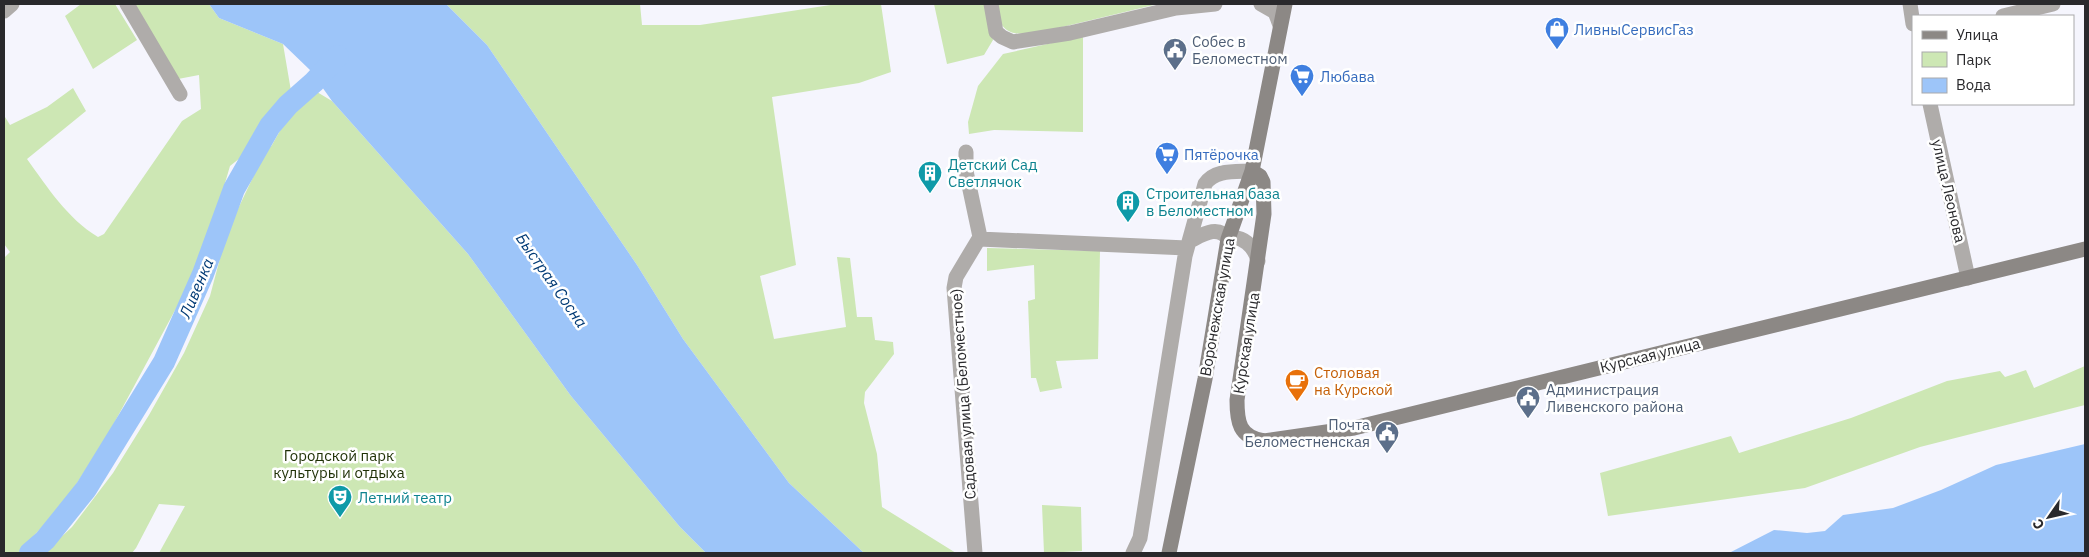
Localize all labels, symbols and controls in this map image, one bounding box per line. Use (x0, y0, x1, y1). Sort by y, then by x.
legend (1912, 15, 2074, 105)
shop icon: ЛивныСервисГаз (1544, 16, 1570, 50)
place label: ЛивныСервисГаз (1574, 20, 1694, 39)
text: Улица (1956, 25, 1998, 44)
place label: Собес в Беломестном (1192, 32, 1288, 68)
public building icon: Собес в Беломестном (1162, 37, 1188, 71)
text: Парк (1956, 50, 1991, 69)
supermarket icon: Любава (1289, 63, 1315, 97)
place label: Любава (1320, 67, 1375, 86)
text: Вода (1956, 75, 1991, 94)
street label: улица Леонова (1928, 137, 1970, 245)
supermarket icon: Пятёрочка (1154, 141, 1180, 175)
place label: Пятёрочка (1184, 145, 1259, 164)
place label: Детский Сад Светлячок (948, 155, 1037, 191)
building icon: Детский Сад Светлячок (917, 160, 943, 194)
place label: Строительная база в Беломестном (1146, 184, 1280, 220)
building icon: Строительная база в Беломестном (1115, 189, 1141, 223)
water label: Быстрая Сосна (512, 229, 592, 331)
street label: Воронежская улица (1195, 236, 1239, 378)
water label: Ливенка (174, 255, 217, 322)
street label: Садовая улица (Беломестное) (946, 288, 980, 500)
street label: Курская улица (1229, 291, 1263, 395)
street label: Курская улица (1598, 333, 1702, 377)
place label: Столовая на Курской (1314, 363, 1393, 399)
cafe icon: Столовая на Курской (1284, 368, 1310, 402)
place label: Администрация Ливенского района (1546, 380, 1683, 416)
public building icon: Администрация Ливенского района (1515, 385, 1541, 419)
place label: Почта Беломестненская (1244, 415, 1370, 451)
public building icon: Почта Беломестненская (1374, 420, 1400, 454)
park label: Городской парк культуры и отдыха (273, 446, 405, 482)
theatre icon: Летний театр (327, 484, 353, 518)
place label: Летний театр (358, 488, 452, 507)
north arrow (2024, 492, 2074, 542)
text: С (2028, 515, 2048, 533)

